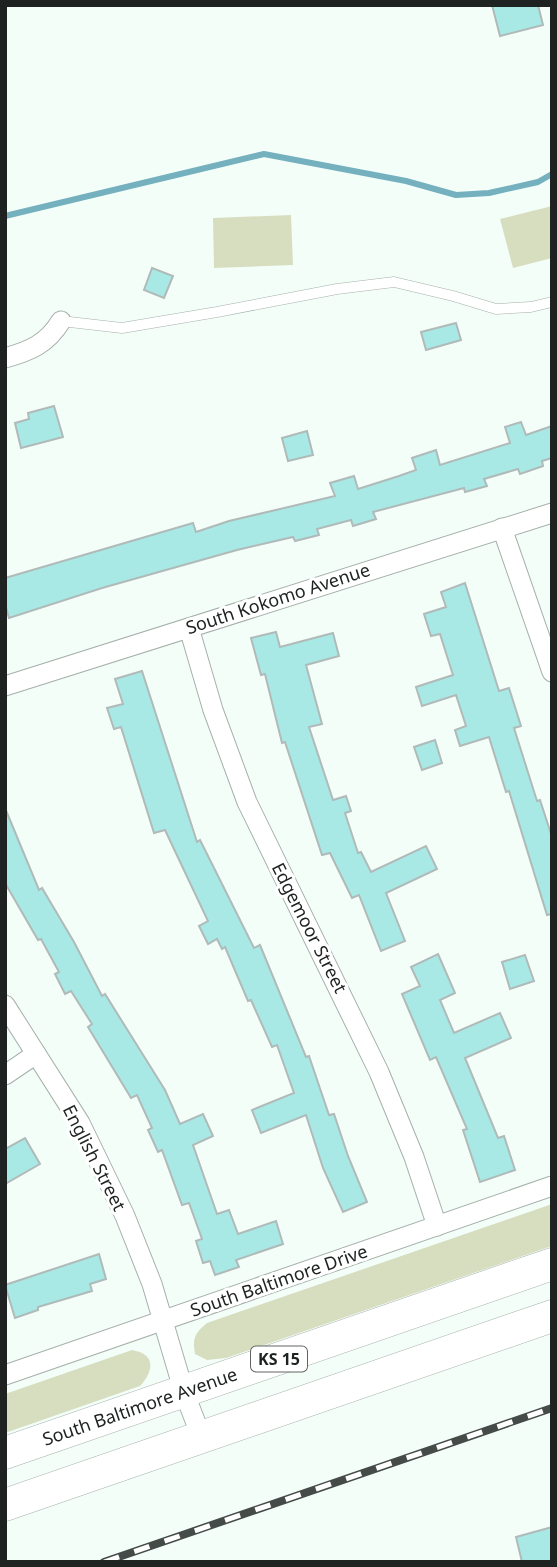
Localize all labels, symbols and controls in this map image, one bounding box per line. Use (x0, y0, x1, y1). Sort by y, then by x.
street label: South Kokomo Avenue (183, 557, 373, 639)
street label: Edgemoor Street (267, 858, 353, 997)
street label: English Street (58, 1100, 132, 1215)
street label: South Baltimore Drive (187, 1238, 370, 1322)
road number: KS 15 (251, 1346, 307, 1372)
street label: South Baltimore Avenue (39, 1361, 240, 1451)

